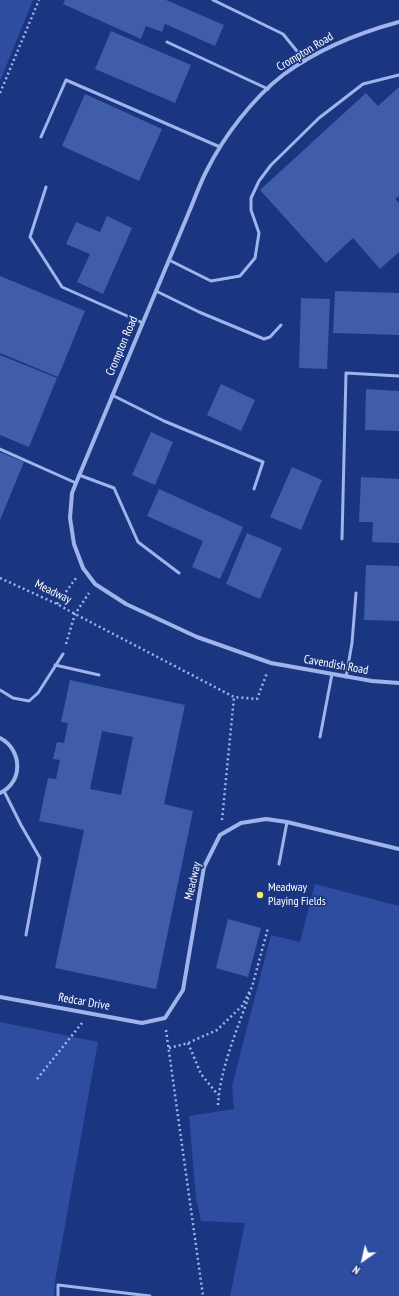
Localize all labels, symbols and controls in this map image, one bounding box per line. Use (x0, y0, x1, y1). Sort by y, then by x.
street label: Crompton Road (274, 29, 336, 75)
street label: Crompton Road (103, 314, 141, 378)
street label: Meadway (32, 577, 74, 607)
street label: Cavendish Road (303, 652, 369, 678)
street label: Meadway (182, 860, 204, 902)
place label: Meadway Playing Fields (268, 881, 326, 909)
marker: Meadway Playing Fields (255, 890, 265, 900)
street label: Redcar Drive (57, 990, 111, 1014)
north arrow (343, 1240, 383, 1280)
text: N (350, 1262, 363, 1277)

